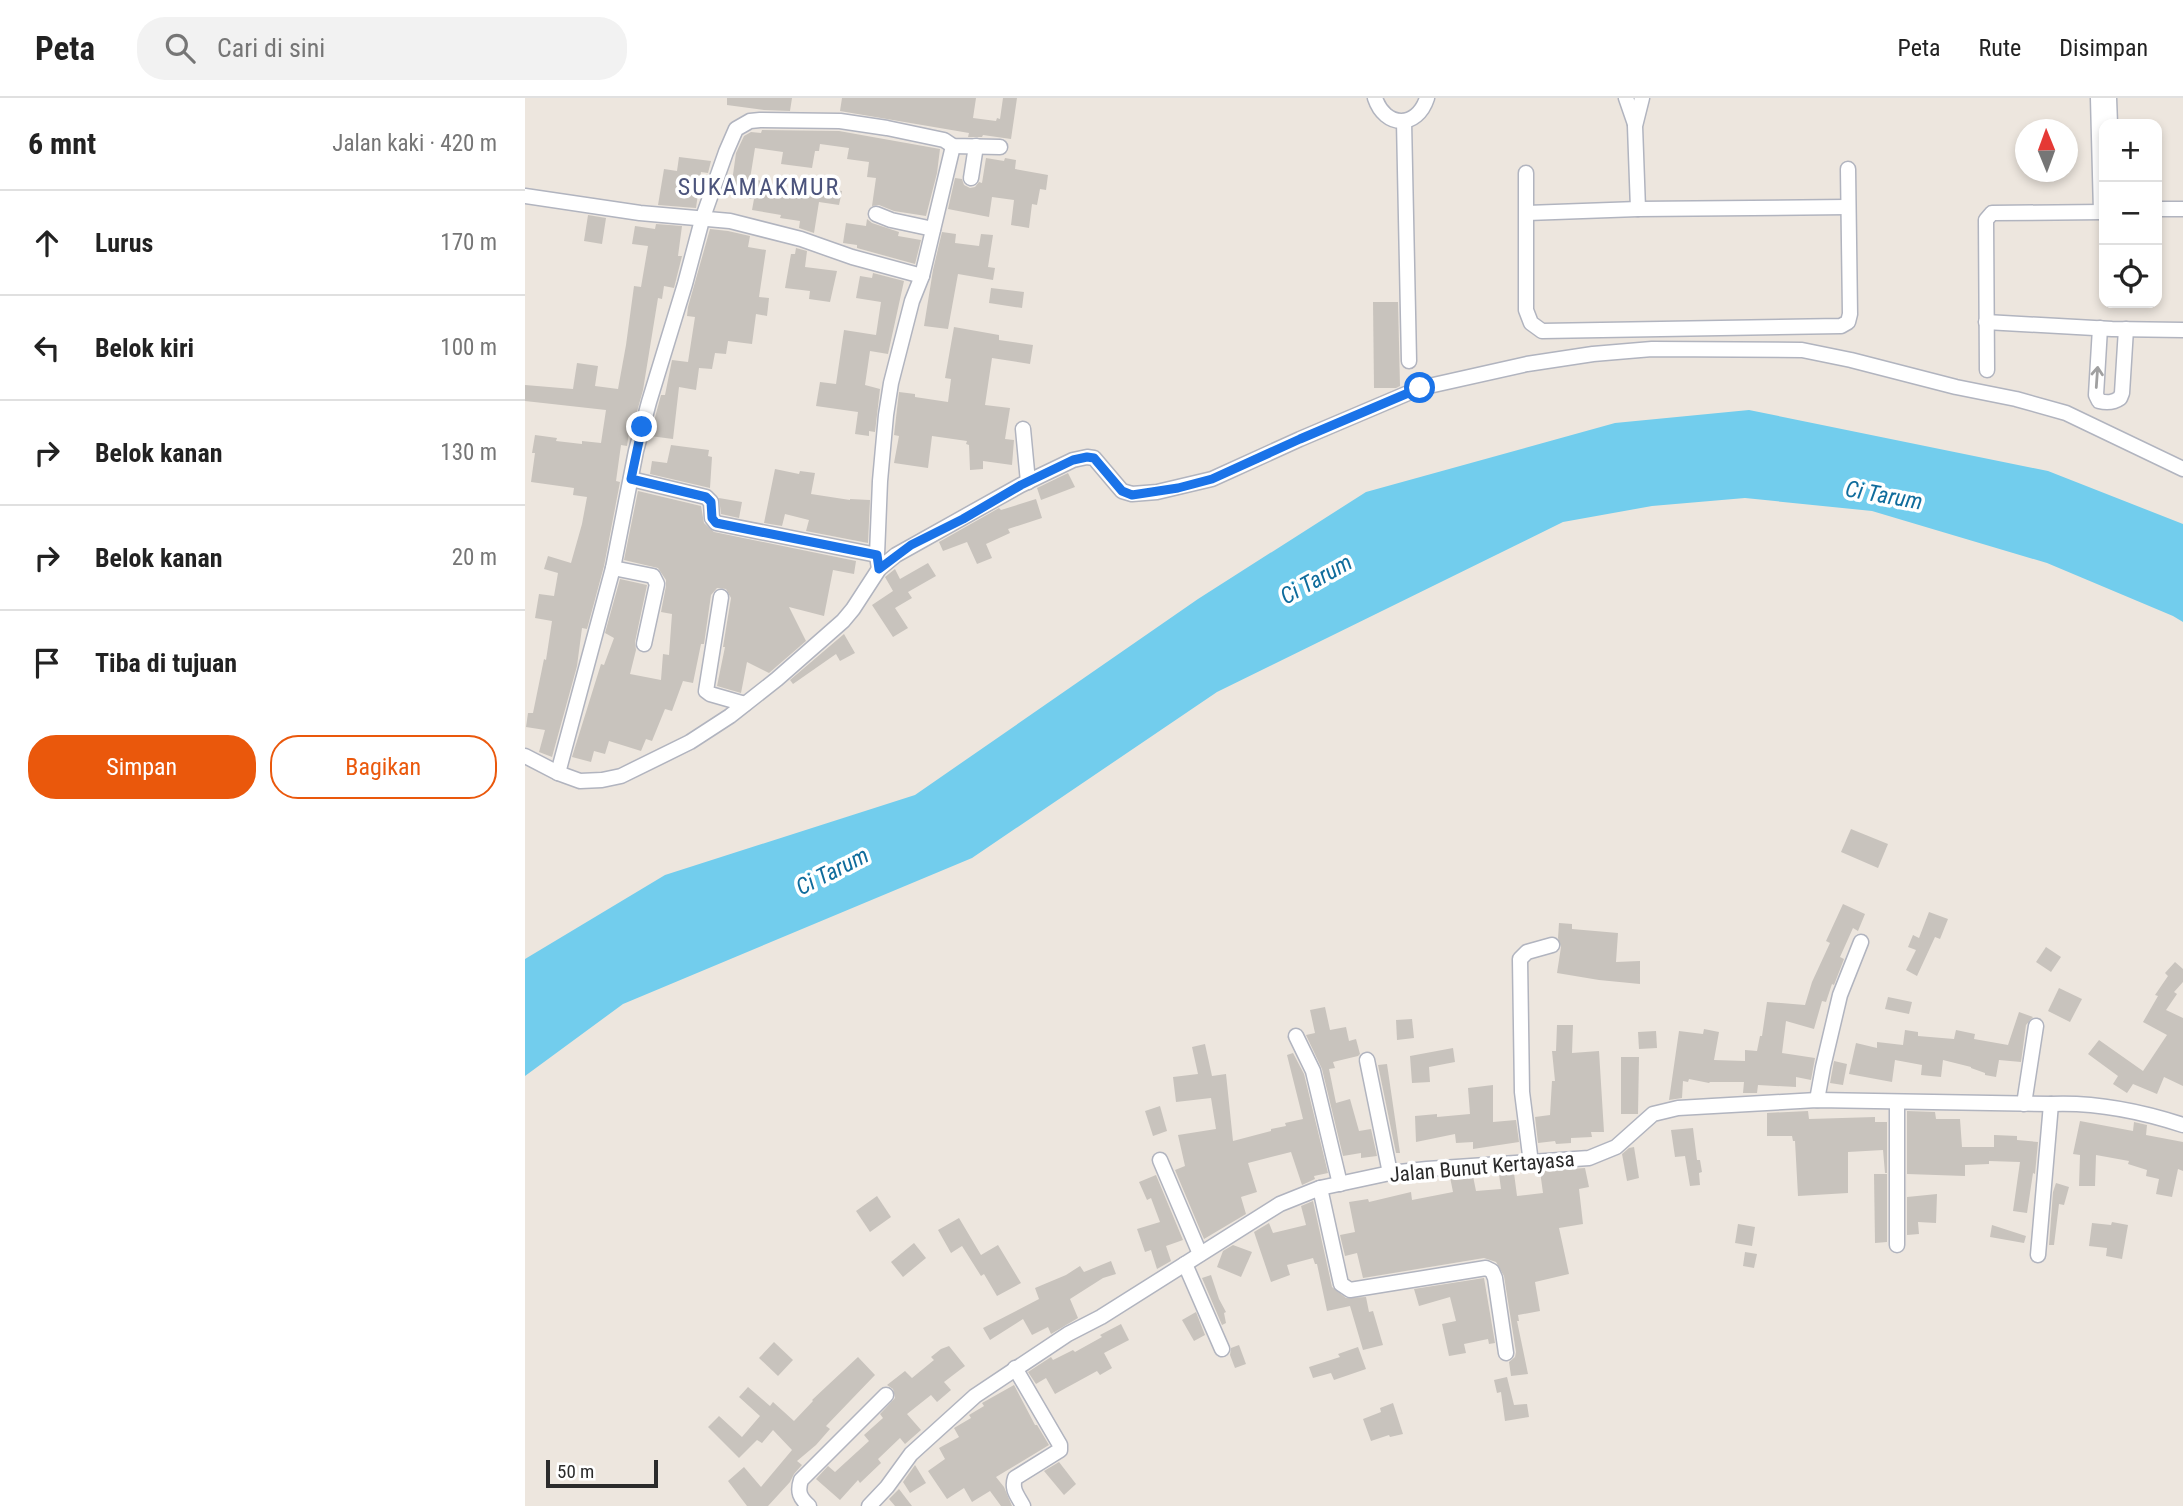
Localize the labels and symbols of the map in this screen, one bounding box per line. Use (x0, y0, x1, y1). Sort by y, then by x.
north arrow (2015, 119, 2078, 182)
district label: SUKAMAKMUR (678, 173, 840, 201)
one-way arrow (2091, 366, 2104, 389)
route start (1404, 372, 1435, 403)
route end (626, 411, 657, 442)
water label: Ci Tarum (1843, 475, 1925, 516)
water label: Ci Tarum (1276, 549, 1357, 610)
water label: Ci Tarum (791, 842, 873, 901)
street label: Jalan Bunut Kertayasa (1389, 1147, 1575, 1187)
scale bar (546, 1457, 658, 1489)

